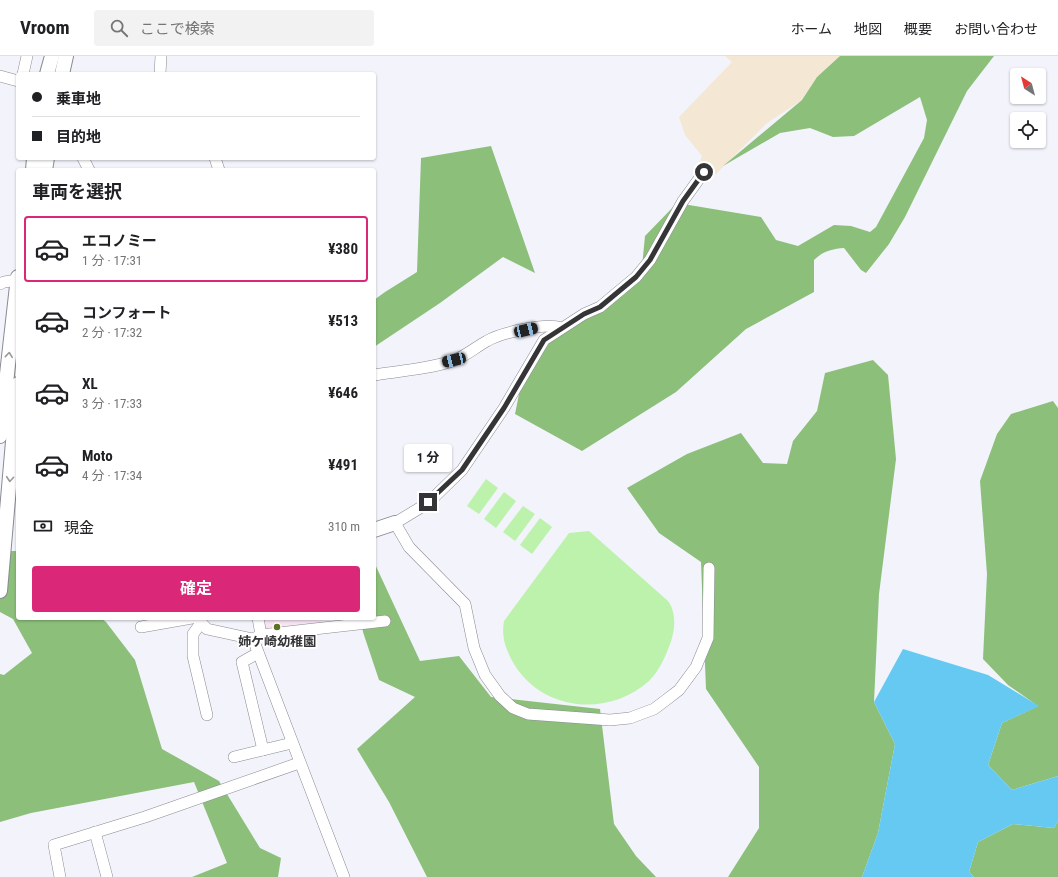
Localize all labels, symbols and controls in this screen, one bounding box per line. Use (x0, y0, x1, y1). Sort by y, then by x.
search box (94, 10, 374, 46)
text: Vroom (20, 16, 70, 39)
icon: search (108, 17, 130, 39)
text: ここで検索 (140, 20, 215, 38)
text: ホーム (790, 21, 832, 37)
text: 地図 (854, 21, 882, 37)
text: 概要 (904, 21, 932, 37)
text: お問い合わせ (954, 21, 1038, 37)
north arrow (1010, 68, 1046, 104)
map controls (1010, 68, 1046, 148)
text: 乗車地 (56, 90, 101, 108)
button: locate (1010, 112, 1046, 148)
text: 目的地 (56, 128, 101, 146)
route start (695, 163, 713, 181)
text: 車両を選択 (32, 181, 122, 202)
icon: car (34, 231, 70, 267)
text: エコノミー (82, 232, 157, 250)
text: ¥380 (328, 240, 358, 258)
text: 1 分 · 17:31 (82, 253, 142, 268)
icon: car (34, 303, 70, 339)
text: コンフォート (82, 304, 172, 322)
text: ¥513 (328, 312, 358, 330)
car (513, 321, 539, 339)
text: 2 分 · 17:32 (82, 325, 142, 340)
car (441, 351, 467, 369)
one-way arrow (4, 352, 13, 358)
icon: car (34, 375, 70, 411)
text: XL (82, 375, 98, 393)
text: ¥646 (328, 384, 358, 402)
text: 3 分 · 17:33 (82, 396, 142, 411)
callout: 1 分 (404, 444, 452, 472)
icon: car (34, 447, 70, 483)
text: Moto (82, 447, 113, 465)
text: 1 分 (417, 450, 439, 465)
text: ¥491 (328, 456, 358, 474)
text: 4 分 · 17:34 (82, 468, 142, 483)
one-way arrow (6, 476, 15, 482)
route end (419, 493, 437, 511)
icon: cash (32, 515, 54, 537)
text: 現金 (64, 519, 94, 537)
text: 310 m (328, 519, 360, 534)
button: 確定 (32, 566, 360, 612)
marker: 姉ケ崎幼稚園 (272, 622, 282, 632)
place label: 姉ケ崎幼稚園 (238, 634, 316, 649)

